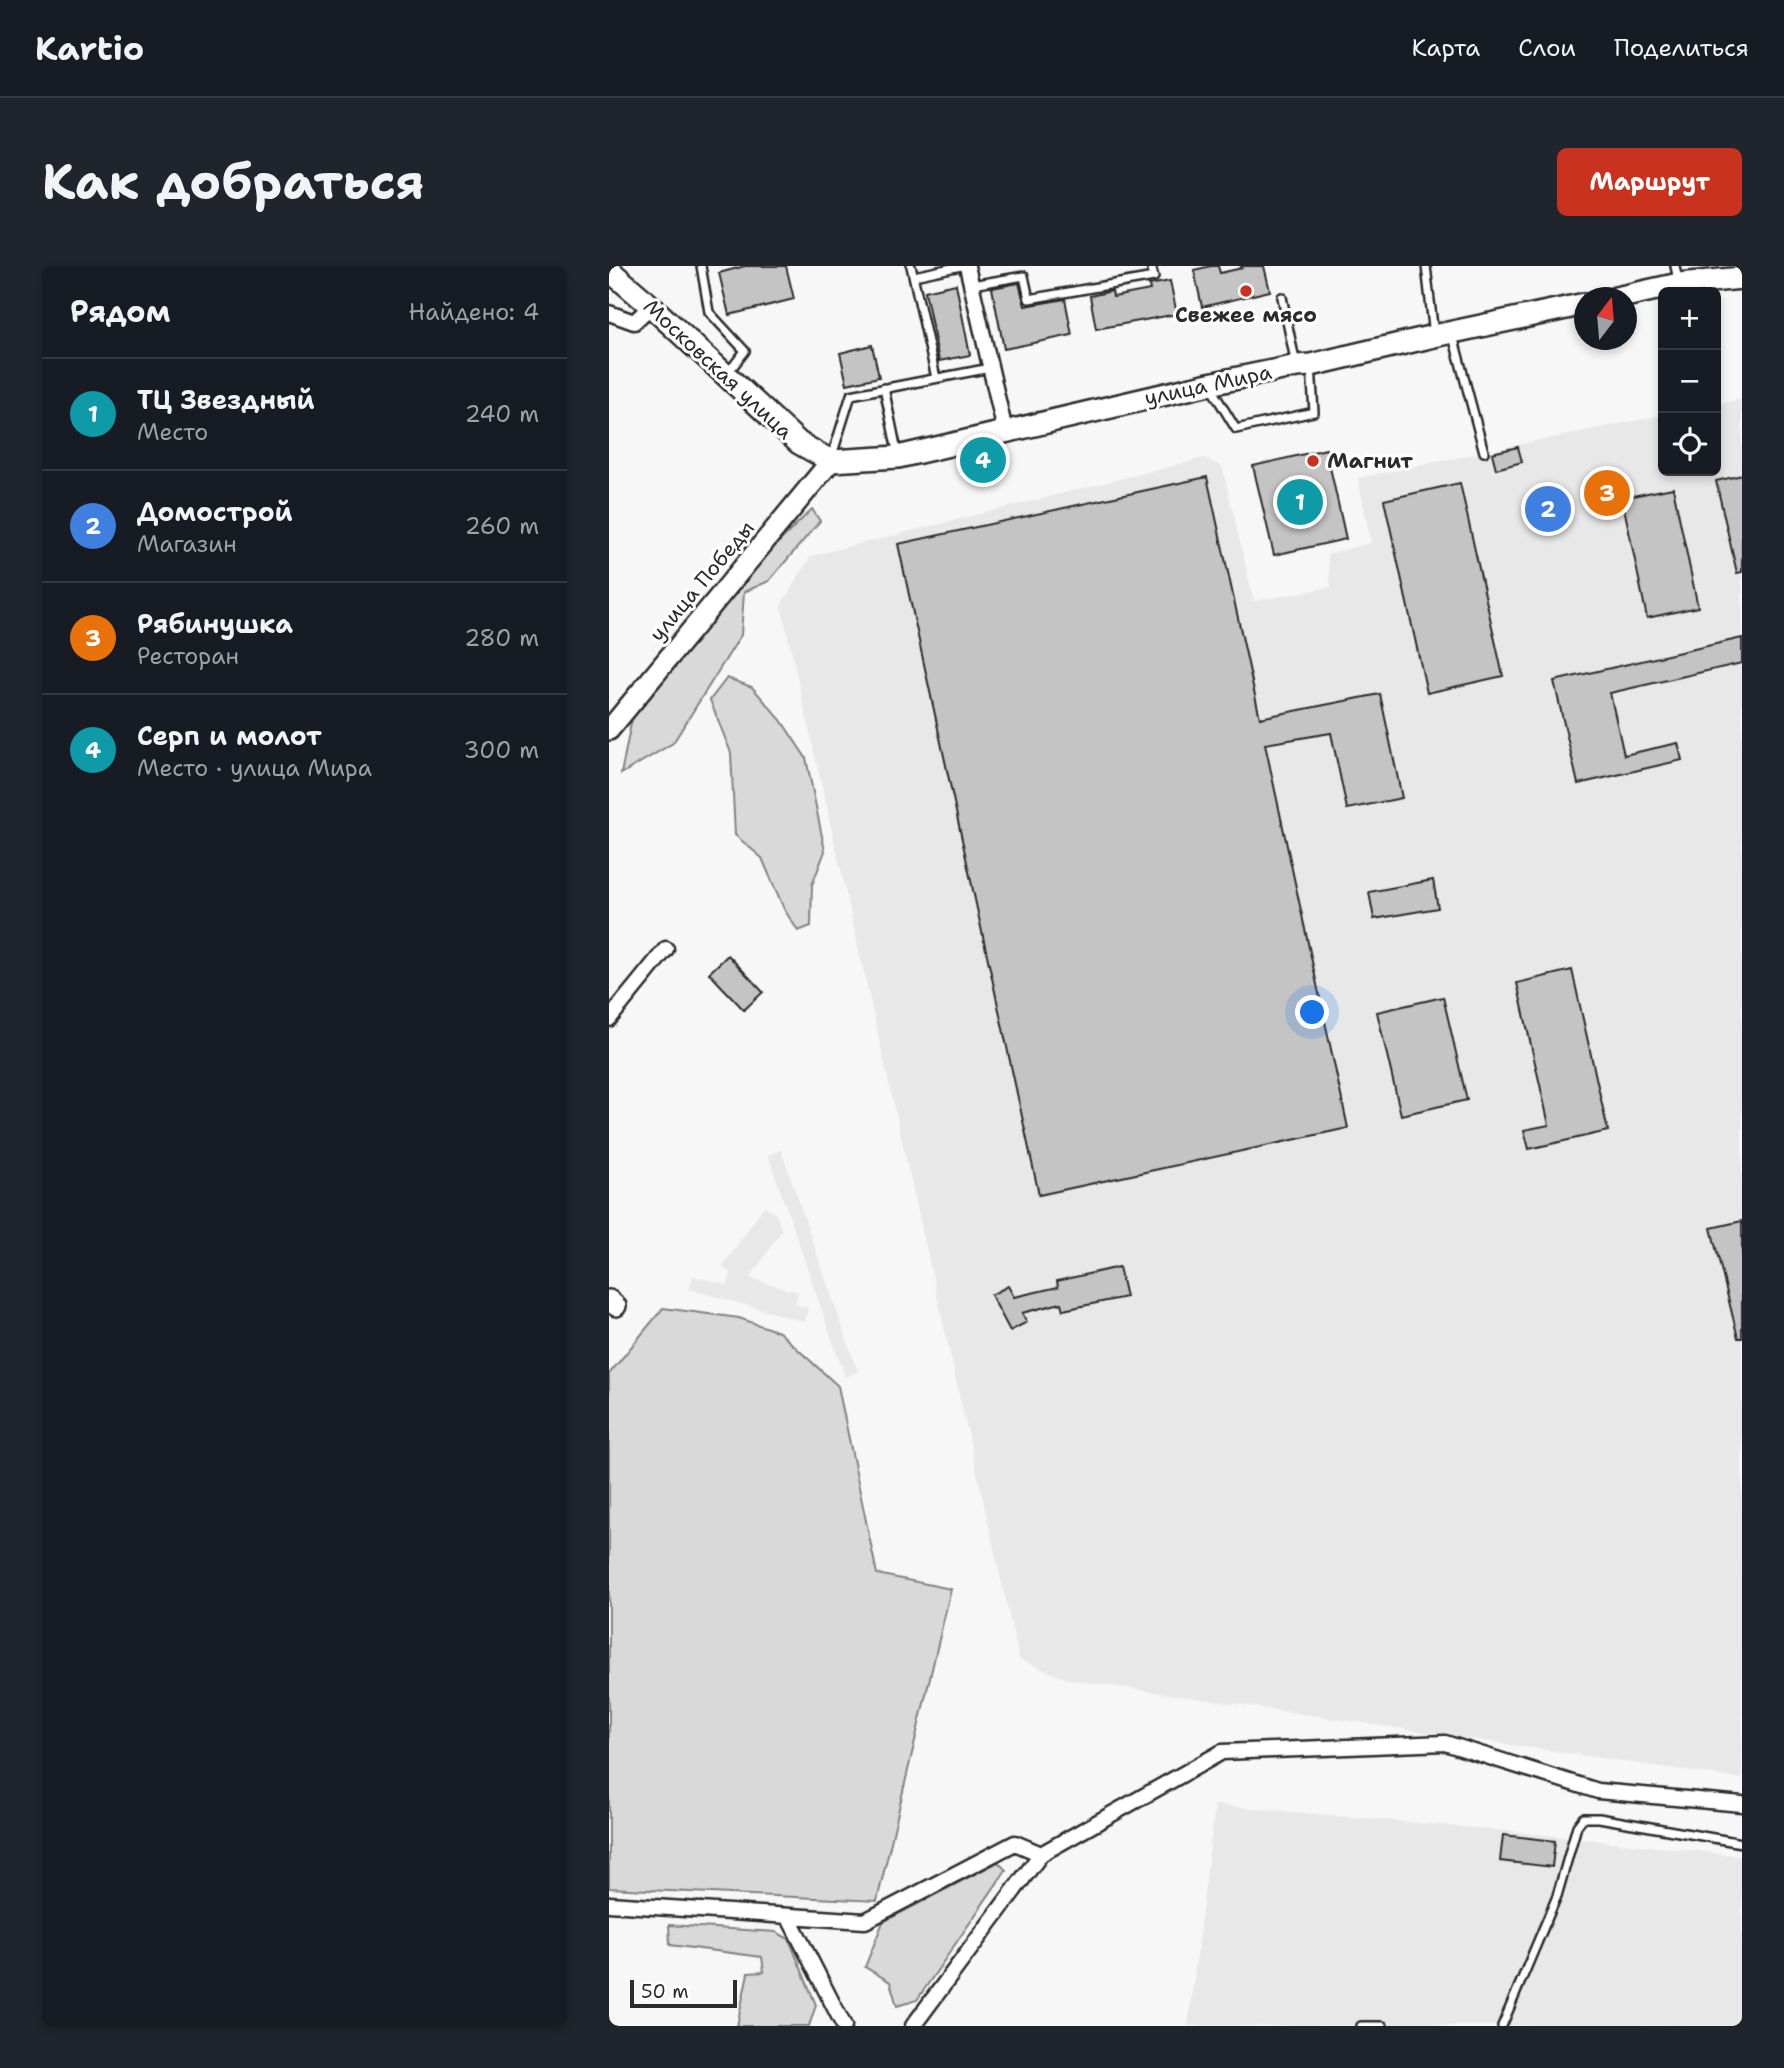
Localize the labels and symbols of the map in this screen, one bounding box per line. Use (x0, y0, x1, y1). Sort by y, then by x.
marker: Свежее мясо (1238, 283, 1254, 299)
north arrow (1574, 287, 1637, 350)
street label: Московская улица (637, 293, 799, 445)
place label: Свежее мясо (1175, 301, 1317, 329)
street label: улица Мира (1142, 358, 1274, 412)
pin: 4 (960, 434, 1006, 486)
place label: Магнит (1327, 447, 1413, 475)
marker: Магнит (1305, 453, 1321, 469)
pin: 3 (1584, 467, 1630, 519)
pin: 1 (1277, 476, 1323, 528)
pin: 2 (1525, 483, 1571, 535)
street label: улица Победы (643, 515, 761, 647)
your location (1295, 995, 1329, 1029)
scale bar (630, 1977, 737, 2009)

